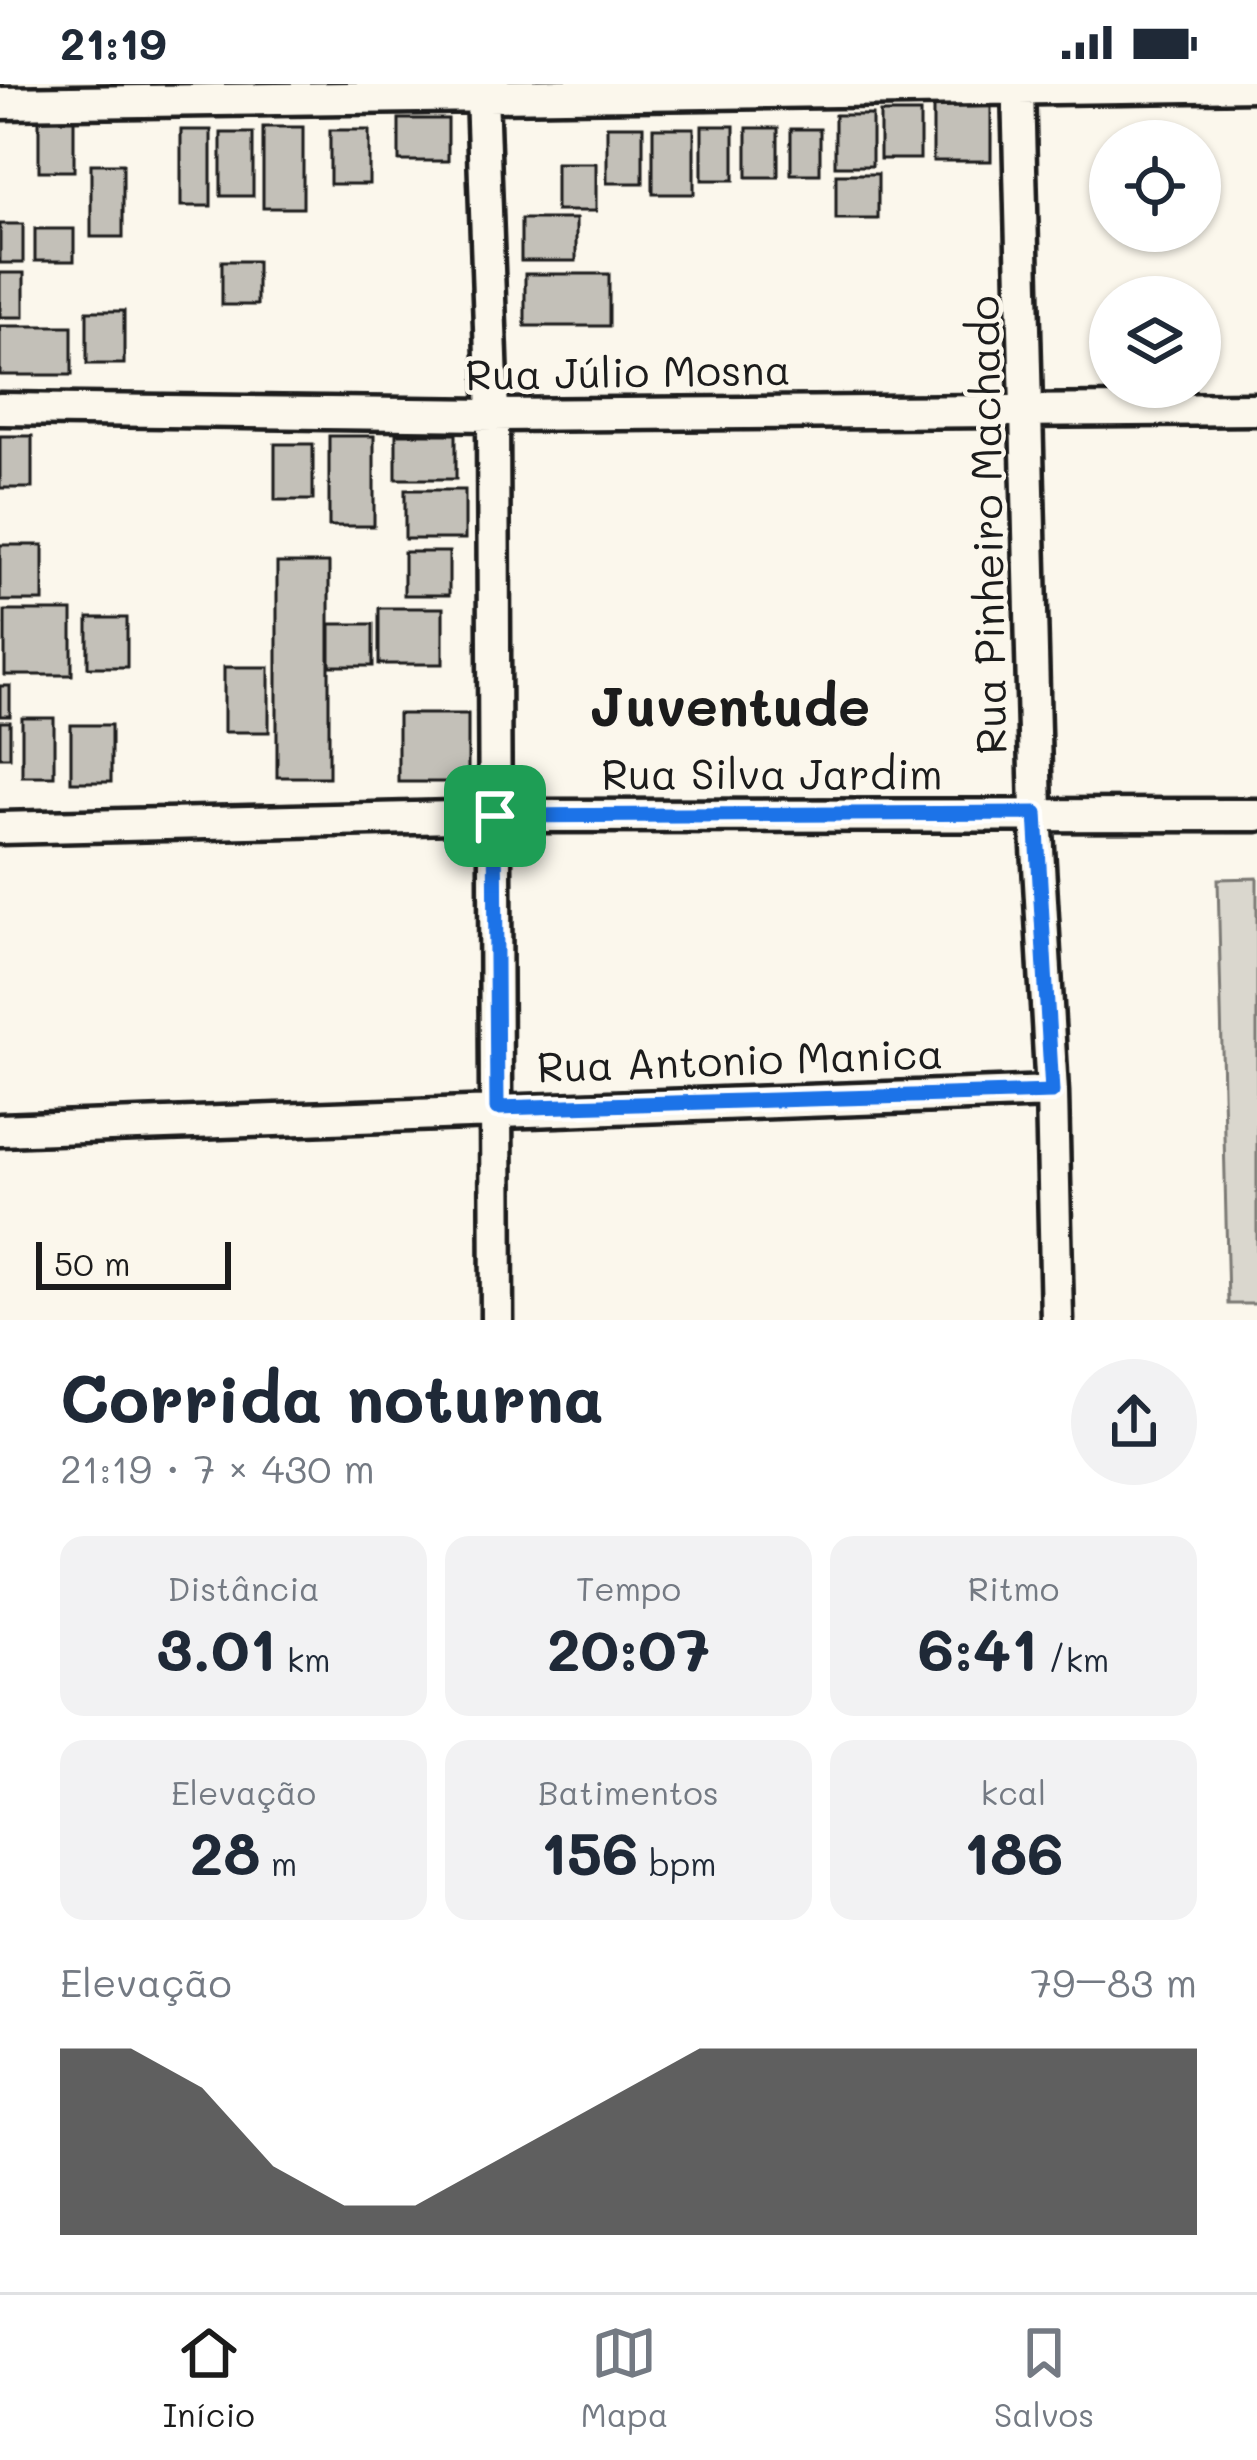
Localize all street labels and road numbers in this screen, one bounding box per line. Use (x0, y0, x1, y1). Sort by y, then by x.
street label: Rua Pinheiro Machado (954, 295, 1018, 755)
street label: Rua Júlio Mosna (465, 341, 791, 401)
street label: Rua Silva Jardim (601, 746, 943, 801)
street label: Rua Antonio Manica (536, 1024, 944, 1094)

